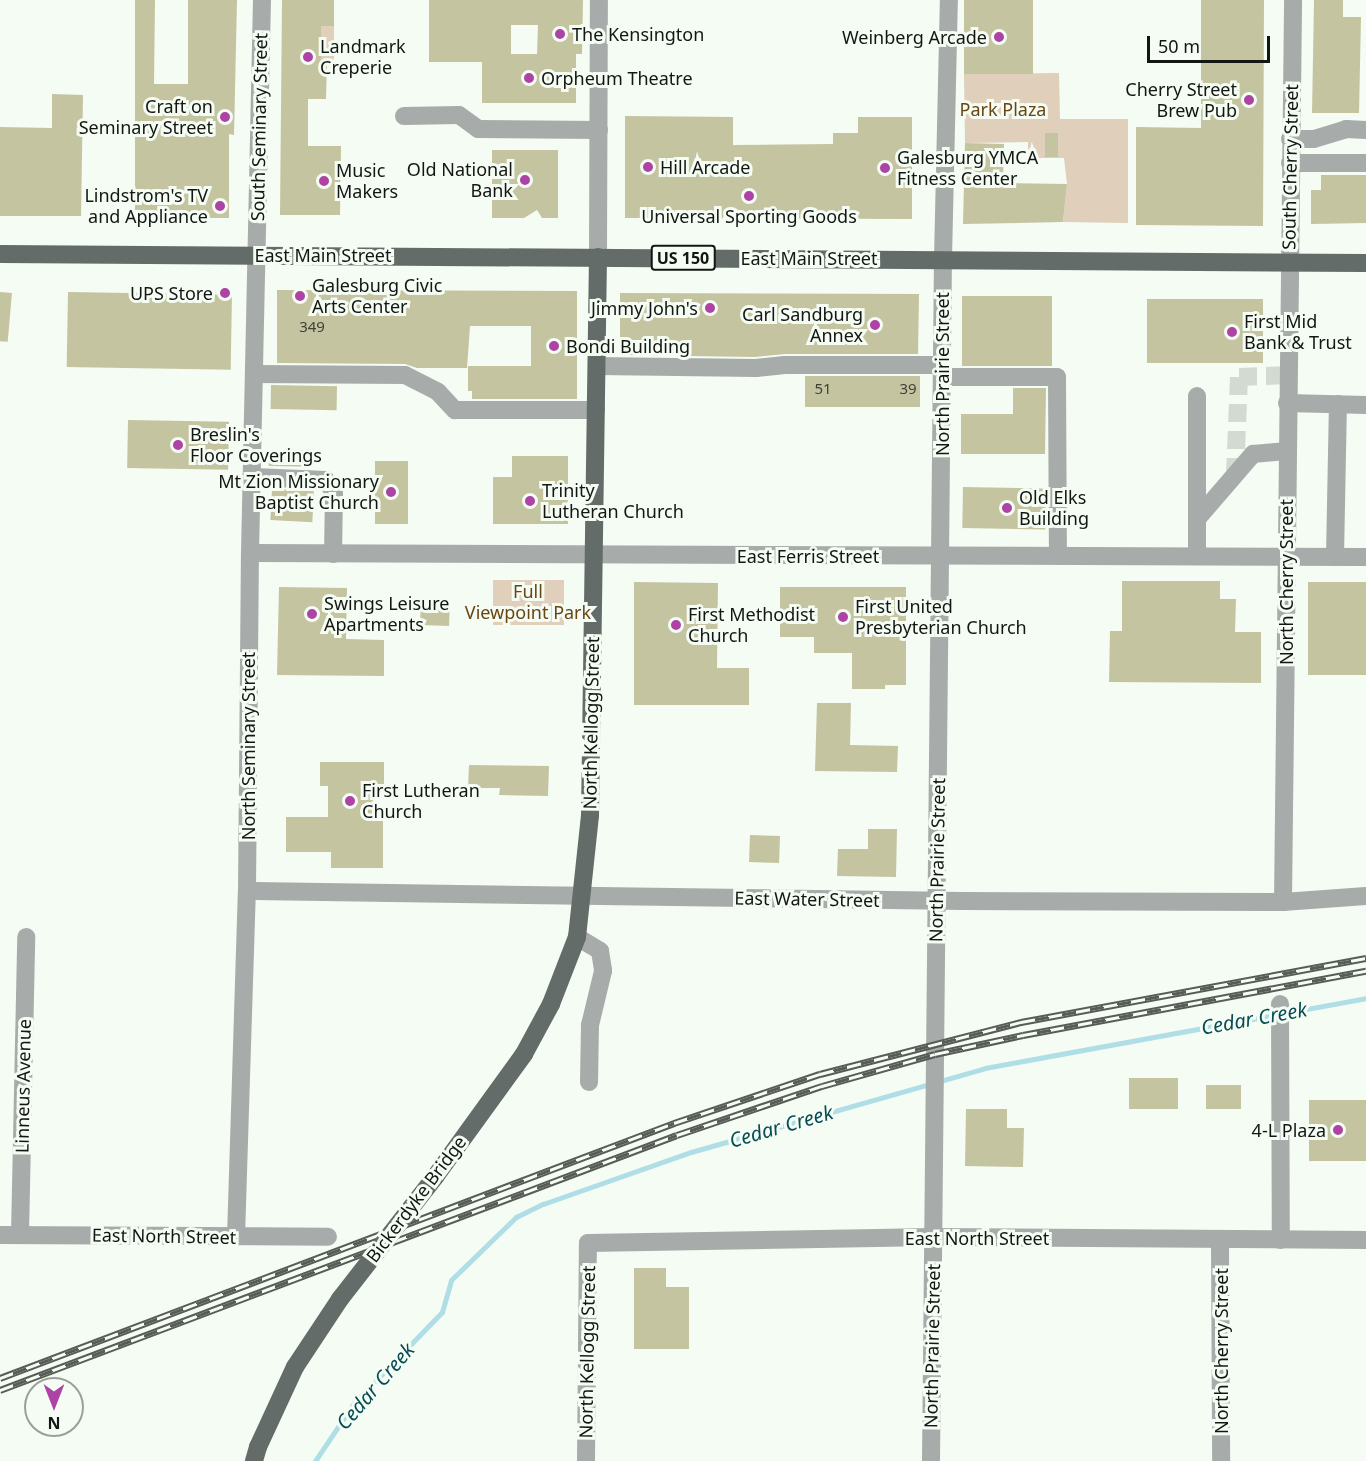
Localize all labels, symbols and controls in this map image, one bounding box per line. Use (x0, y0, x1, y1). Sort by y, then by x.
place label: The Kensington (572, 23, 704, 45)
scale bar (1150, 24, 1273, 62)
place label: Weinberg Arcade (842, 26, 987, 48)
marker: The Kensington (553, 27, 567, 41)
marker: Weinberg Arcade (992, 30, 1006, 44)
street label: South Seminary Street (247, 33, 271, 221)
text: 50 m (1158, 34, 1200, 58)
place label: Landmark Creperie (320, 36, 406, 78)
marker: Landmark Creperie (301, 50, 315, 64)
place label: Orpheum Theatre (541, 67, 693, 89)
marker: Orpheum Theatre (522, 71, 536, 85)
place label: Cherry Street Brew Pub (1125, 79, 1237, 122)
street label: South Cherry Street (1278, 84, 1302, 250)
marker: Cherry Street Brew Pub (1242, 93, 1256, 107)
place label: Craft on Seminary Street (79, 96, 213, 138)
park label: Park Plaza (960, 98, 1046, 120)
marker: Craft on Seminary Street (218, 110, 232, 124)
place label: Galesburg YMCA Fitness Center (897, 147, 1038, 190)
place label: Hill Arcade (660, 156, 750, 178)
place label: Old National Bank (407, 159, 513, 201)
place label: Music Makers (336, 160, 398, 202)
marker: Hill Arcade (641, 160, 655, 174)
marker: Galesburg YMCA Fitness Center (878, 161, 892, 175)
marker: Old National Bank (518, 173, 532, 187)
marker: Music Makers (317, 174, 331, 188)
place label: Lindstrom's TV and Appliance (84, 185, 208, 228)
marker: Universal Sporting Goods (742, 189, 756, 203)
marker: Lindstrom's TV and Appliance (213, 199, 227, 213)
place label: Universal Sporting Goods (641, 205, 857, 227)
street label: East Main Street (254, 244, 392, 266)
road number: US 150 (650, 245, 716, 271)
street label: East Main Street (740, 247, 878, 269)
place label: Galesburg Civic Arts Center (312, 275, 442, 318)
place label: UPS Store (130, 282, 213, 304)
marker: UPS Store (218, 286, 232, 300)
marker: Galesburg Civic Arts Center (293, 289, 307, 303)
street label: North Prairie Street (931, 292, 953, 456)
place label: Jimmy John's (591, 297, 698, 319)
marker: Jimmy John's (703, 301, 717, 315)
place label: Carl Sandburg Annex (742, 304, 863, 346)
place label: First Mid Bank & Trust (1244, 311, 1352, 354)
house number: 349 (299, 318, 325, 336)
marker: Carl Sandburg Annex (868, 318, 882, 332)
marker: First Mid Bank & Trust (1225, 325, 1239, 339)
place label: Bondi Building (566, 335, 690, 357)
marker: Bondi Building (547, 339, 561, 353)
house number: 51 (814, 380, 832, 398)
house number: 39 (899, 380, 917, 398)
place label: Breslin's Floor Coverings (190, 424, 322, 466)
marker: Breslin's Floor Coverings (171, 438, 185, 452)
place label: Mt Zion Missionary Baptist Church (218, 471, 379, 514)
place label: Trinity Lutheran Church (542, 480, 684, 522)
marker: Mt Zion Missionary Baptist Church (384, 485, 398, 499)
place label: Old Elks Building (1019, 487, 1089, 530)
marker: Trinity Lutheran Church (523, 494, 537, 508)
street label: North Cherry Street (1275, 499, 1297, 665)
marker: Old Elks Building (1000, 501, 1014, 515)
street label: East Ferris Street (737, 545, 879, 567)
park label: Full Viewpoint Park (465, 581, 591, 624)
place label: Swings Leisure Apartments (324, 593, 449, 636)
place label: First United Presbyterian Church (855, 596, 1027, 638)
place label: First Methodist Church (688, 604, 815, 646)
marker: Swings Leisure Apartments (305, 607, 319, 621)
marker: First United Presbyterian Church (836, 610, 850, 624)
marker: First Methodist Church (669, 618, 683, 632)
street label: North Kellogg Street (579, 636, 603, 810)
street label: North Seminary Street (237, 652, 259, 840)
street label: North Prairie Street (925, 778, 949, 942)
place label: First Lutheran Church (362, 780, 480, 822)
marker: First Lutheran Church (343, 794, 357, 808)
street label: East Water Street (734, 887, 880, 911)
water label: Cedar Creek (1199, 997, 1309, 1039)
street label: Linneus Avenue (11, 1019, 35, 1153)
water label: Cedar Creek (726, 1100, 836, 1152)
place label: 4-L Plaza (1252, 1119, 1326, 1141)
marker: 4-L Plaza (1331, 1123, 1345, 1137)
street label: Bickerdyke Bridge (361, 1132, 471, 1266)
street label: East North Street (92, 1224, 236, 1248)
street label: East North Street (905, 1227, 1049, 1249)
street label: North Prairie Street (920, 1264, 944, 1428)
street label: North Kellogg Street (575, 1265, 599, 1439)
street label: North Cherry Street (1210, 1268, 1232, 1434)
water label: Cedar Creek (331, 1338, 419, 1434)
north arrow (24, 1377, 84, 1437)
text: N (48, 1412, 61, 1434)

